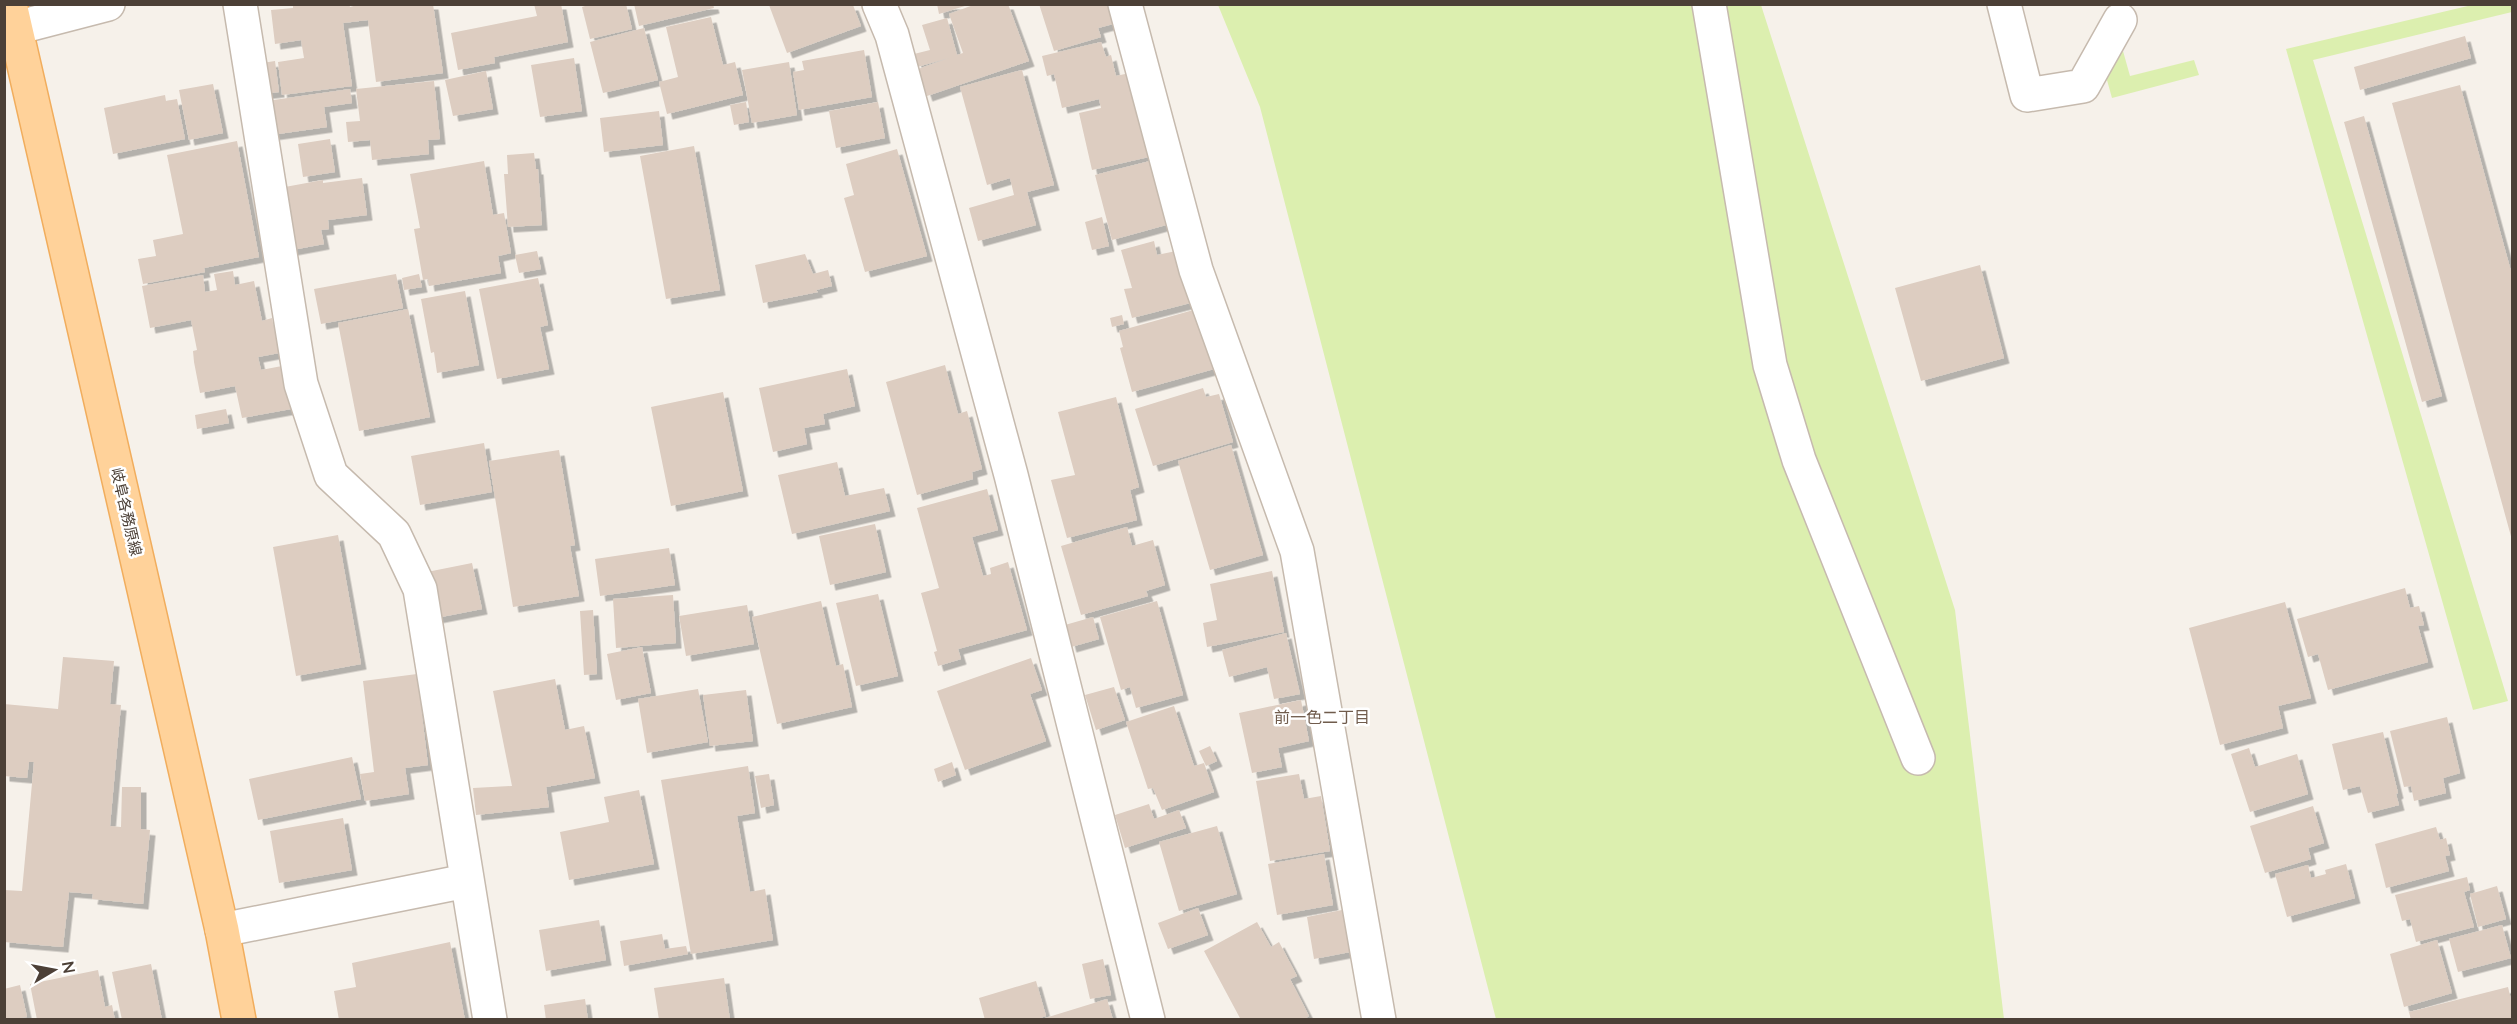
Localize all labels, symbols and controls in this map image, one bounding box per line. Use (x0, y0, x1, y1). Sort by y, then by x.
street label: 岐阜各務原線 (108, 466, 146, 558)
district label: 前一色二丁目 (1274, 707, 1370, 726)
north arrow (24, 940, 84, 1000)
text: N (59, 960, 80, 975)

